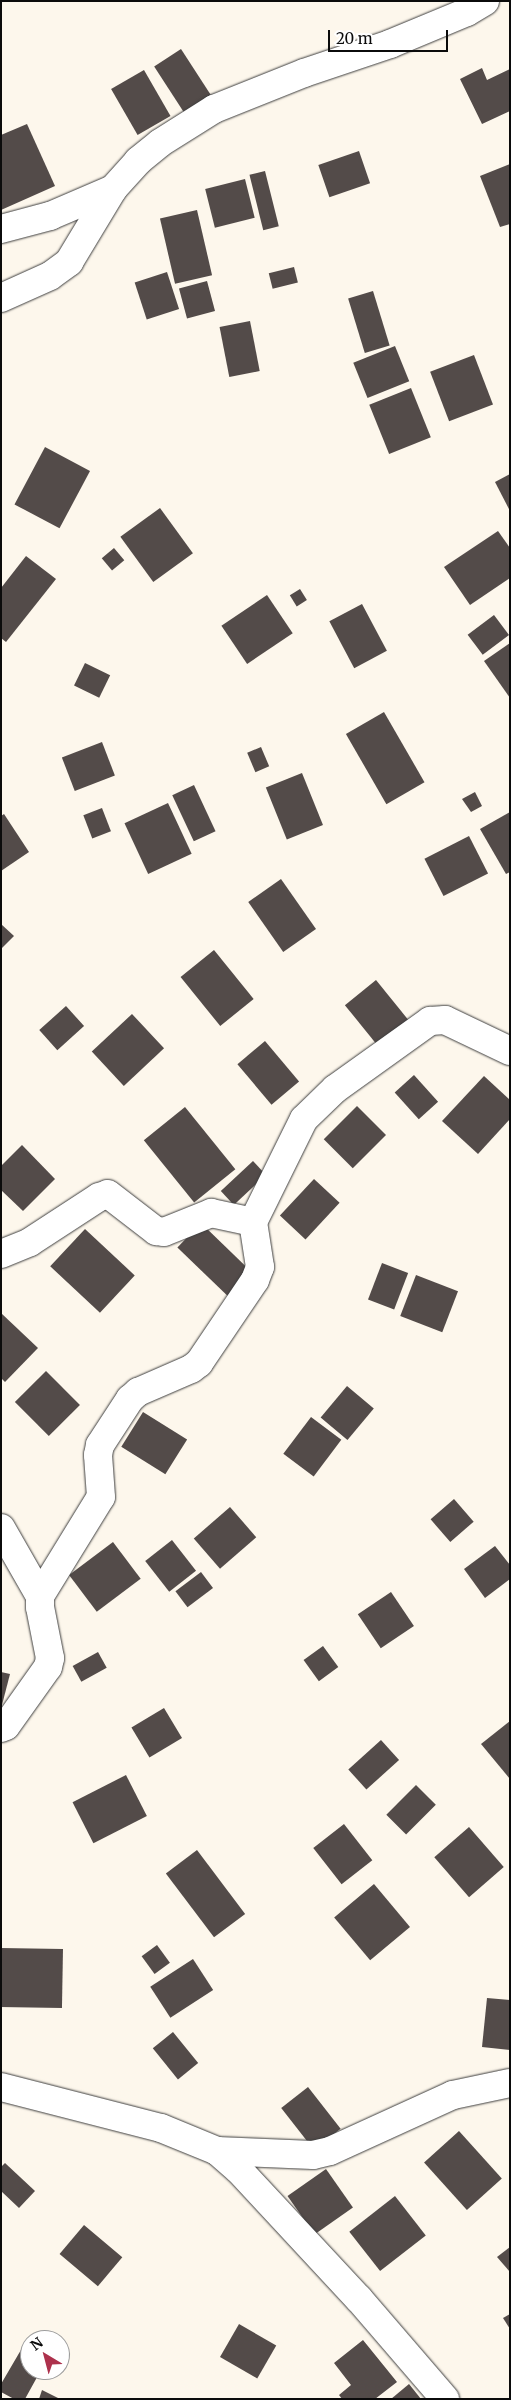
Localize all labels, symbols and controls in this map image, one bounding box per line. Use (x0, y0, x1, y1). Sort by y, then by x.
scale bar (331, 20, 451, 52)
text: 20 m (336, 29, 373, 48)
north arrow (20, 2330, 70, 2380)
text: N (27, 2333, 46, 2354)

